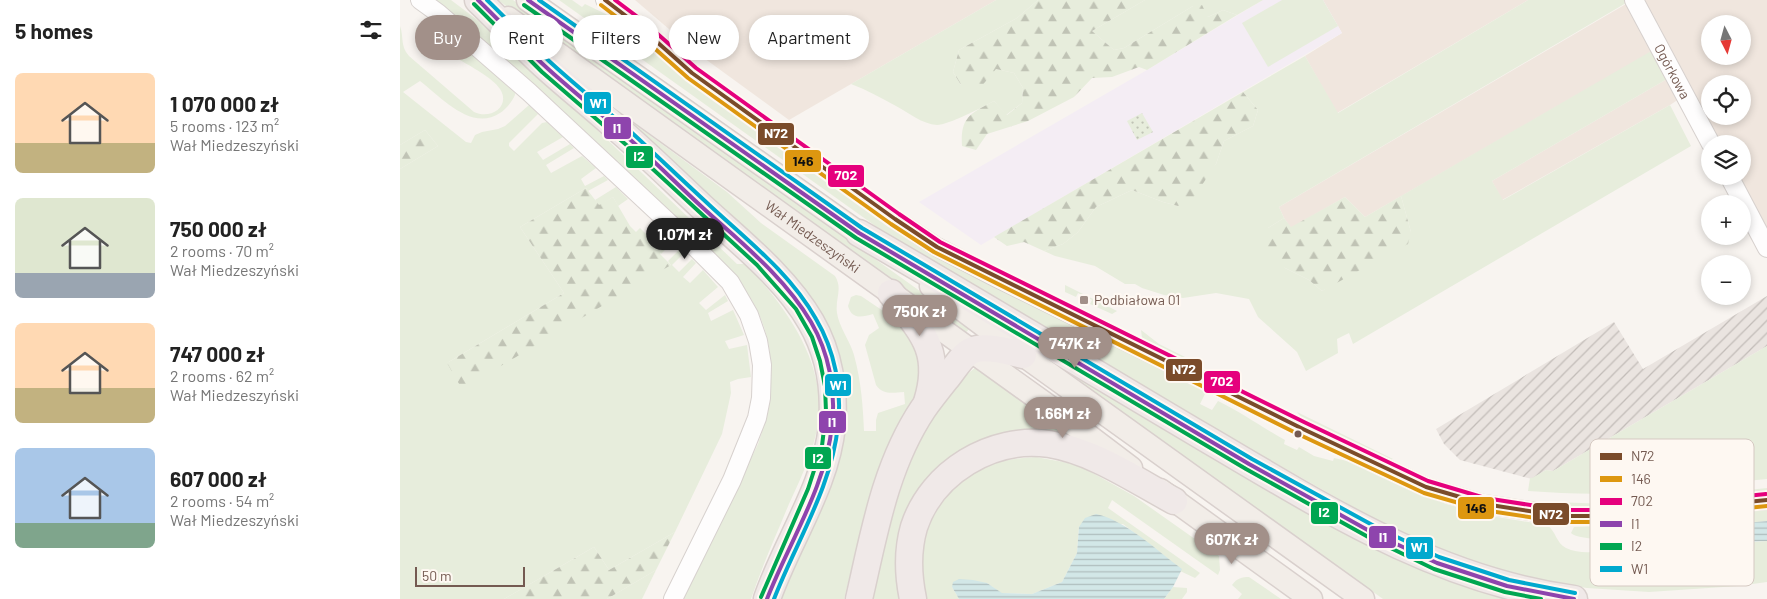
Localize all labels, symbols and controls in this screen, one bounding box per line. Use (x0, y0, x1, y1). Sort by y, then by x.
chip: Buy (415, 15, 480, 60)
chip: Rent (490, 15, 563, 60)
chip: Filters (573, 15, 659, 60)
chip: New (669, 15, 739, 60)
chip: Apartment (749, 15, 869, 60)
north arrow (1701, 15, 1751, 65)
map controls (1701, 15, 1751, 305)
icon: filters (357, 16, 385, 44)
text: 5 homes (15, 18, 93, 43)
street label: Ogórkowa (1651, 41, 1694, 102)
button: locate (1701, 75, 1751, 125)
text: 1 070 000 zł (170, 91, 279, 116)
line badge: W1 (583, 91, 612, 115)
icon: home (55, 93, 115, 153)
text: W1 (589, 94, 607, 111)
text: 5 rooms · 123 m² (170, 116, 279, 135)
line badge: I1 (603, 116, 632, 140)
text: I1 (613, 119, 621, 136)
line badge: N72 (757, 122, 795, 146)
text: N72 (764, 124, 788, 141)
text: Wał Miedzeszyński (170, 135, 299, 154)
button: layers (1701, 135, 1751, 185)
line badge: I2 (625, 145, 654, 169)
text: I2 (633, 147, 645, 164)
line badge: 146 (784, 149, 822, 173)
text: 146 (793, 152, 814, 169)
line badge: 702 (827, 164, 865, 188)
text: 702 (835, 166, 858, 183)
button: + (1701, 195, 1751, 245)
street label: Wał Miedzeszyński (762, 196, 864, 276)
text: 750 000 zł (170, 216, 267, 241)
icon: home (55, 218, 115, 278)
pin: 1.07M zł (633, 218, 737, 260)
text: 1.07M zł (657, 224, 713, 243)
text: 2 rooms · 70 m² (170, 241, 274, 260)
button: − (1701, 255, 1751, 305)
text: Wał Miedzeszyński (170, 260, 299, 279)
place label: Podbiałowa 01 (1094, 291, 1180, 308)
pin: 750K zł (874, 294, 966, 337)
marker: Podbiałowa 01 (1078, 294, 1090, 306)
text: 750K zł (893, 301, 947, 320)
pin: 747K zł (1029, 326, 1121, 369)
text: 747K zł (1049, 333, 1101, 352)
text: 747 000 zł (170, 341, 265, 366)
icon: home (55, 343, 115, 403)
line badge: N72 (1165, 358, 1203, 382)
text: N72 (1172, 360, 1196, 377)
text: 2 rooms · 62 m² (170, 366, 274, 385)
line badge: 702 (1203, 370, 1241, 394)
text: 702 (1211, 372, 1234, 389)
line badge: W1 (824, 373, 852, 397)
text: W1 (829, 376, 847, 393)
text: Wał Miedzeszyński (170, 385, 299, 404)
pin: 1.66M zł (1011, 396, 1115, 439)
text: 1.66M zł (1035, 403, 1091, 422)
line badge: I1 (818, 410, 847, 434)
text: I1 (828, 413, 836, 430)
unlabelled marker (1293, 429, 1303, 439)
legend (1590, 439, 1754, 586)
line badge: I2 (804, 446, 832, 470)
text: N72 (1631, 447, 1655, 464)
text: I2 (812, 449, 824, 466)
text: 607 000 zł (170, 466, 267, 491)
icon: home (55, 468, 115, 528)
text: 146 (1631, 470, 1651, 487)
text: 2 rooms · 54 m² (170, 491, 274, 510)
text: 702 (1631, 492, 1653, 509)
line badge: 146 (1457, 496, 1495, 520)
text: 146 (1466, 499, 1487, 516)
line badge: I2 (1310, 501, 1339, 525)
line badge: N72 (1532, 502, 1570, 526)
text: I2 (1318, 503, 1330, 520)
text: N72 (1539, 505, 1563, 522)
text: Wał Miedzeszyński (170, 510, 299, 529)
text: I1 (1631, 515, 1640, 532)
pin: 607K zł (1186, 522, 1278, 565)
line badge: I1 (1368, 525, 1397, 549)
text: I1 (1379, 528, 1387, 545)
text: 607K zł (1205, 529, 1259, 548)
line badge: W1 (1405, 536, 1434, 560)
text: I2 (1631, 537, 1642, 554)
text: W1 (1410, 538, 1428, 555)
text: W1 (1631, 560, 1648, 577)
scale bar (415, 564, 525, 587)
text: 50 m (422, 567, 451, 584)

